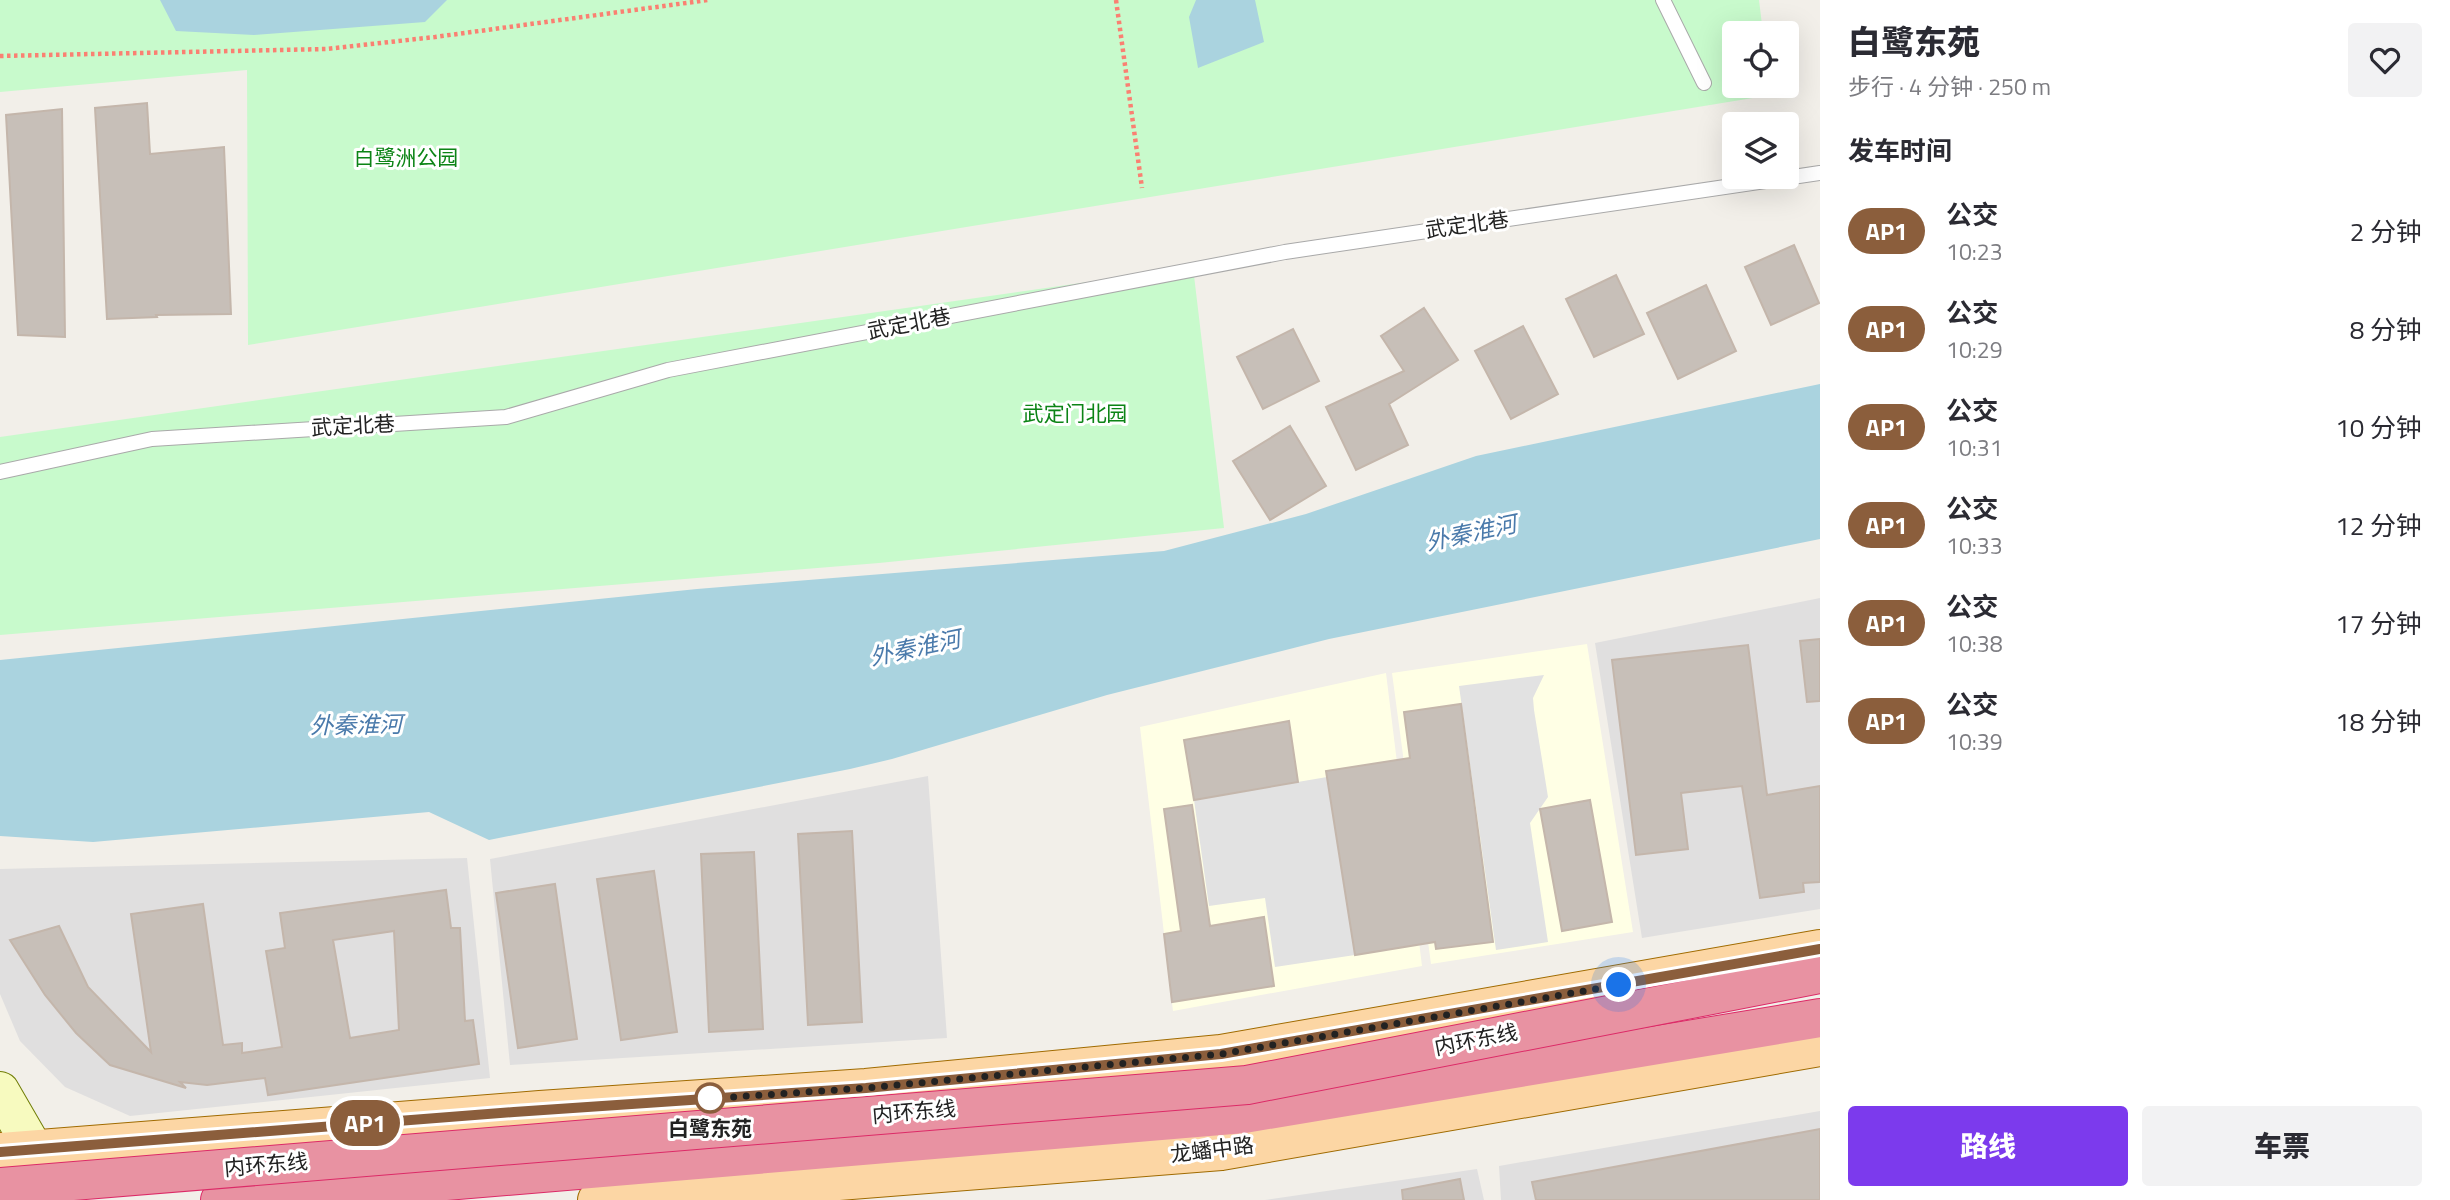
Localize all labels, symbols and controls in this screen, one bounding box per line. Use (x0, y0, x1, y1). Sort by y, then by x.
text: 白鹭东苑 (1848, 17, 1980, 67)
map controls (1722, 21, 1799, 189)
button: locate (1722, 21, 1799, 98)
button: heart (2348, 23, 2422, 97)
text: 步行 · 4 分钟 · 250 m (1848, 69, 2051, 104)
button: layers (1722, 112, 1799, 189)
text: 发车时间 (1848, 131, 1952, 170)
park label: 白鹭洲公园 (354, 141, 459, 173)
text: 公交 (1946, 195, 1998, 234)
street label: 武定北巷 (1423, 202, 1511, 246)
text: 2 分钟 (2350, 212, 2422, 251)
text: AP1 (1865, 213, 1908, 249)
text: 10:23 (1946, 234, 2003, 269)
text: 公交 (1946, 293, 1998, 332)
street label: 武定北巷 (865, 299, 953, 347)
text: 8 分钟 (2350, 310, 2422, 349)
text: AP1 (1865, 311, 1908, 347)
text: 10:29 (1946, 332, 2003, 367)
text: 公交 (1946, 391, 1998, 430)
park label: 武定门北园 (1023, 397, 1128, 429)
street label: 武定北巷 (310, 407, 396, 443)
text: 10 分钟 (2335, 408, 2422, 447)
text: AP1 (1865, 409, 1908, 445)
text: 10:31 (1946, 430, 2003, 465)
text: 公交 (1946, 489, 1998, 528)
water label: 外秦淮河 (1422, 505, 1523, 559)
text: 12 分钟 (2335, 506, 2422, 545)
text: AP1 (1865, 507, 1908, 543)
text: 10:33 (1946, 528, 2003, 563)
text: 公交 (1946, 587, 1998, 626)
text: 17 分钟 (2335, 604, 2422, 643)
text: AP1 (1865, 605, 1908, 641)
water label: 外秦淮河 (866, 620, 967, 674)
text: 10:38 (1946, 626, 2003, 661)
text: 公交 (1946, 685, 1998, 724)
text: 18 分钟 (2335, 702, 2422, 741)
text: AP1 (1865, 703, 1908, 739)
water label: 外秦淮河 (310, 706, 406, 743)
text: 10:39 (1946, 724, 2003, 759)
your location (1601, 967, 1636, 1002)
street label: 内环东线 (1432, 1015, 1520, 1063)
marker: 白鹭东苑 (695, 1083, 725, 1113)
street label: 内环东线 (871, 1091, 957, 1131)
line badge: AP1 (325, 1100, 405, 1146)
text: AP1 (344, 1105, 386, 1141)
button: 路线 (1848, 1106, 2128, 1186)
button: 车票 (2142, 1106, 2422, 1186)
place label: 白鹭东苑 (668, 1112, 752, 1144)
street label: 龙蟠中路 (1168, 1128, 1256, 1170)
street label: 内环东线 (223, 1144, 309, 1184)

